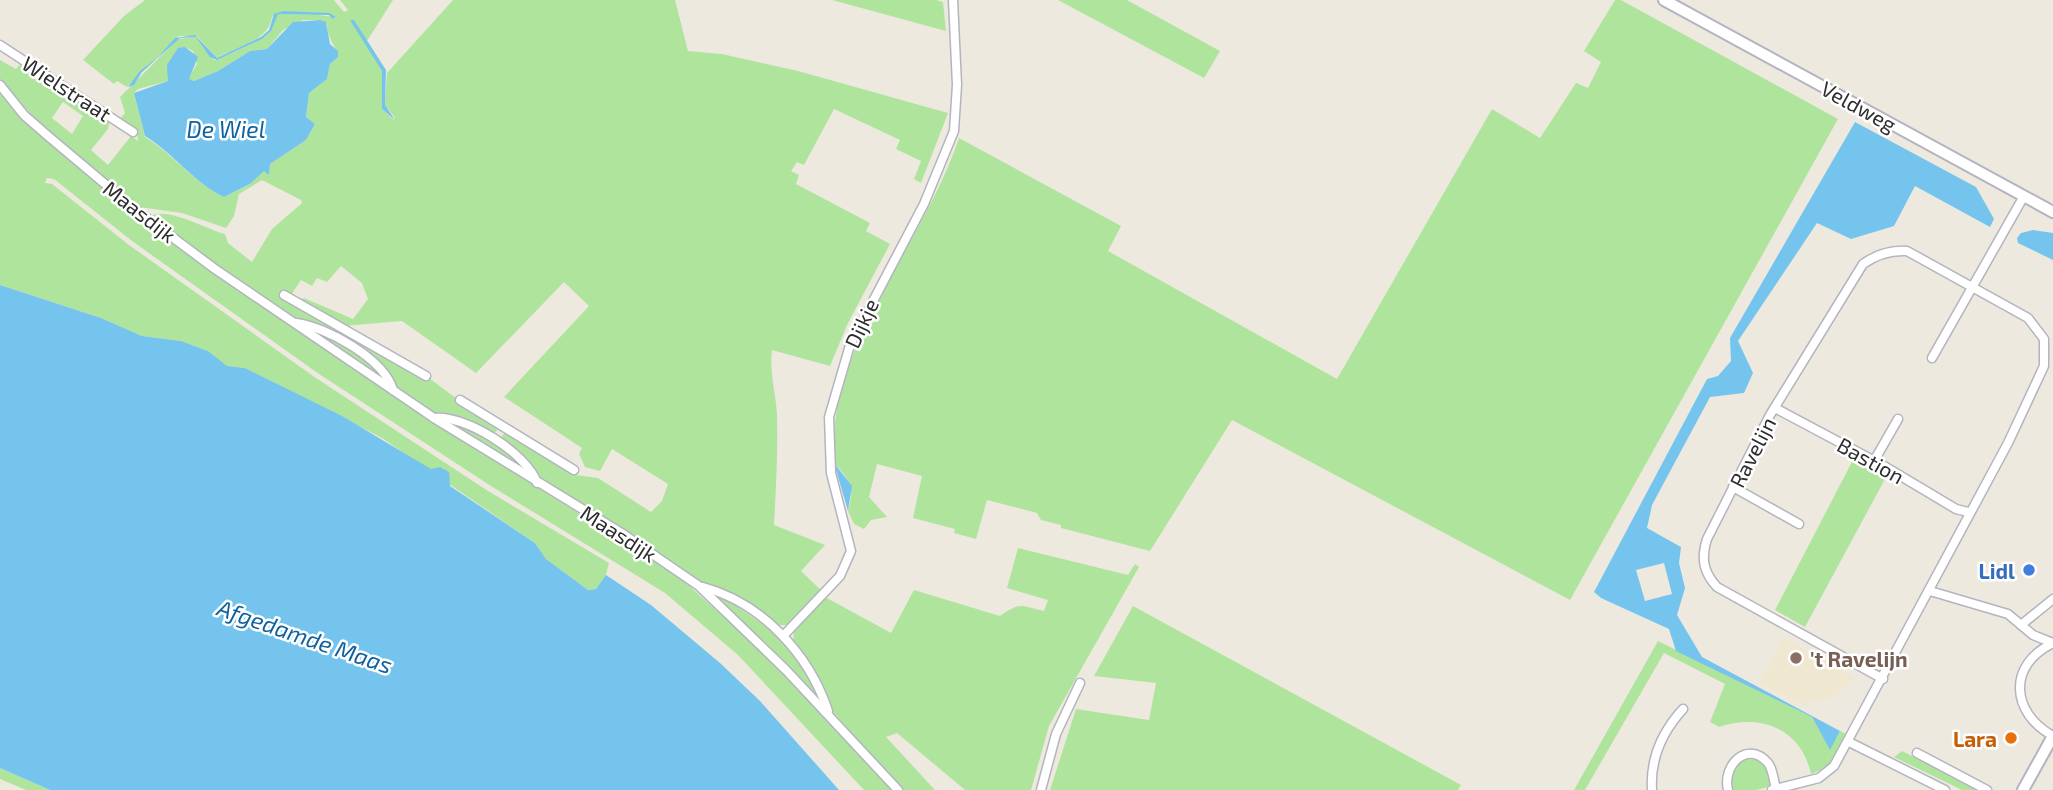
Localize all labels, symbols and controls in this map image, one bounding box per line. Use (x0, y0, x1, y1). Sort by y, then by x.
street label: Wielstraat (18, 50, 116, 126)
street label: Veldweg (1817, 75, 1901, 137)
water label: De Wiel (187, 115, 265, 143)
street label: Maasdijk (98, 175, 182, 248)
street label: Dijkje (839, 294, 884, 352)
street label: Ravelijn (1724, 413, 1781, 492)
street label: Bastion (1833, 431, 1909, 489)
street label: Maasdijk (576, 499, 662, 568)
place label: Lidl (1979, 558, 2015, 583)
marker: Lidl (2021, 562, 2037, 578)
water label: Afgedamde Maas (213, 593, 396, 679)
place label: 't Ravelijn (1810, 646, 1908, 671)
marker: 't Ravelijn (1788, 650, 1804, 666)
place label: Lara (1953, 726, 1997, 751)
marker: Lara (2003, 730, 2019, 746)

